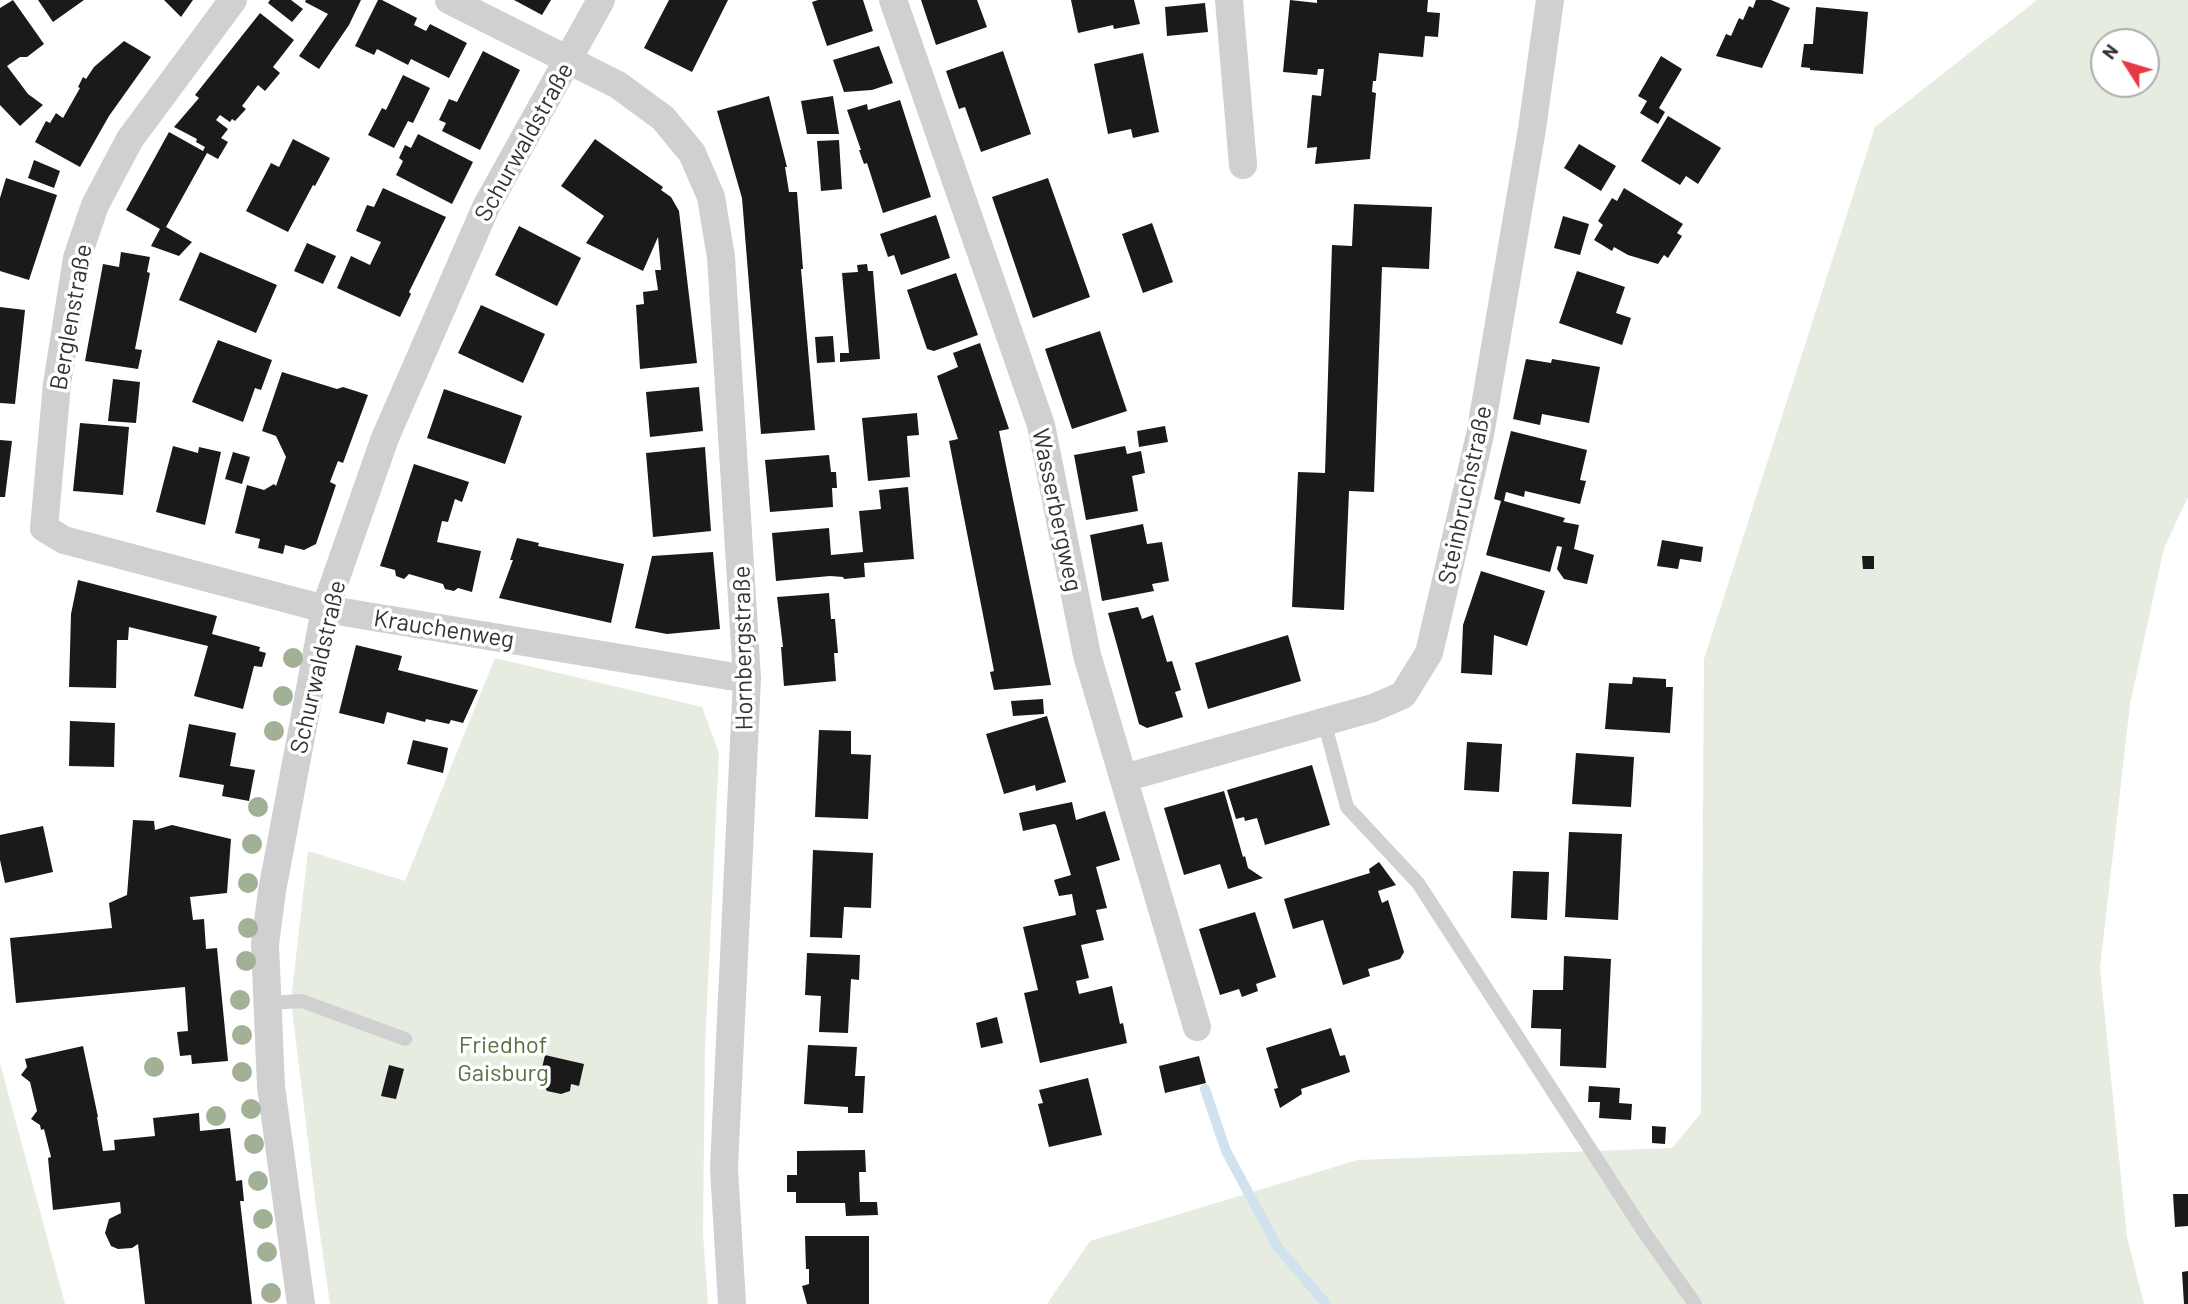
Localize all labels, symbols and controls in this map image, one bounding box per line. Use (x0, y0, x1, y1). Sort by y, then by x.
north arrow (2090, 28, 2160, 98)
text: N (2096, 39, 2122, 63)
street label: Schurwaldstraße (468, 58, 580, 226)
street label: Berglenstraße (44, 242, 98, 392)
street label: Steinbruchstraße (1432, 403, 1498, 587)
street label: Wasserbergweg (1026, 426, 1088, 594)
street label: Hornbergstraße (727, 565, 759, 731)
street label: Schurwaldstraße (284, 578, 352, 756)
street label: Krauchenweg (372, 604, 516, 654)
park label: Friedhof Gaisburg (457, 1031, 549, 1087)

